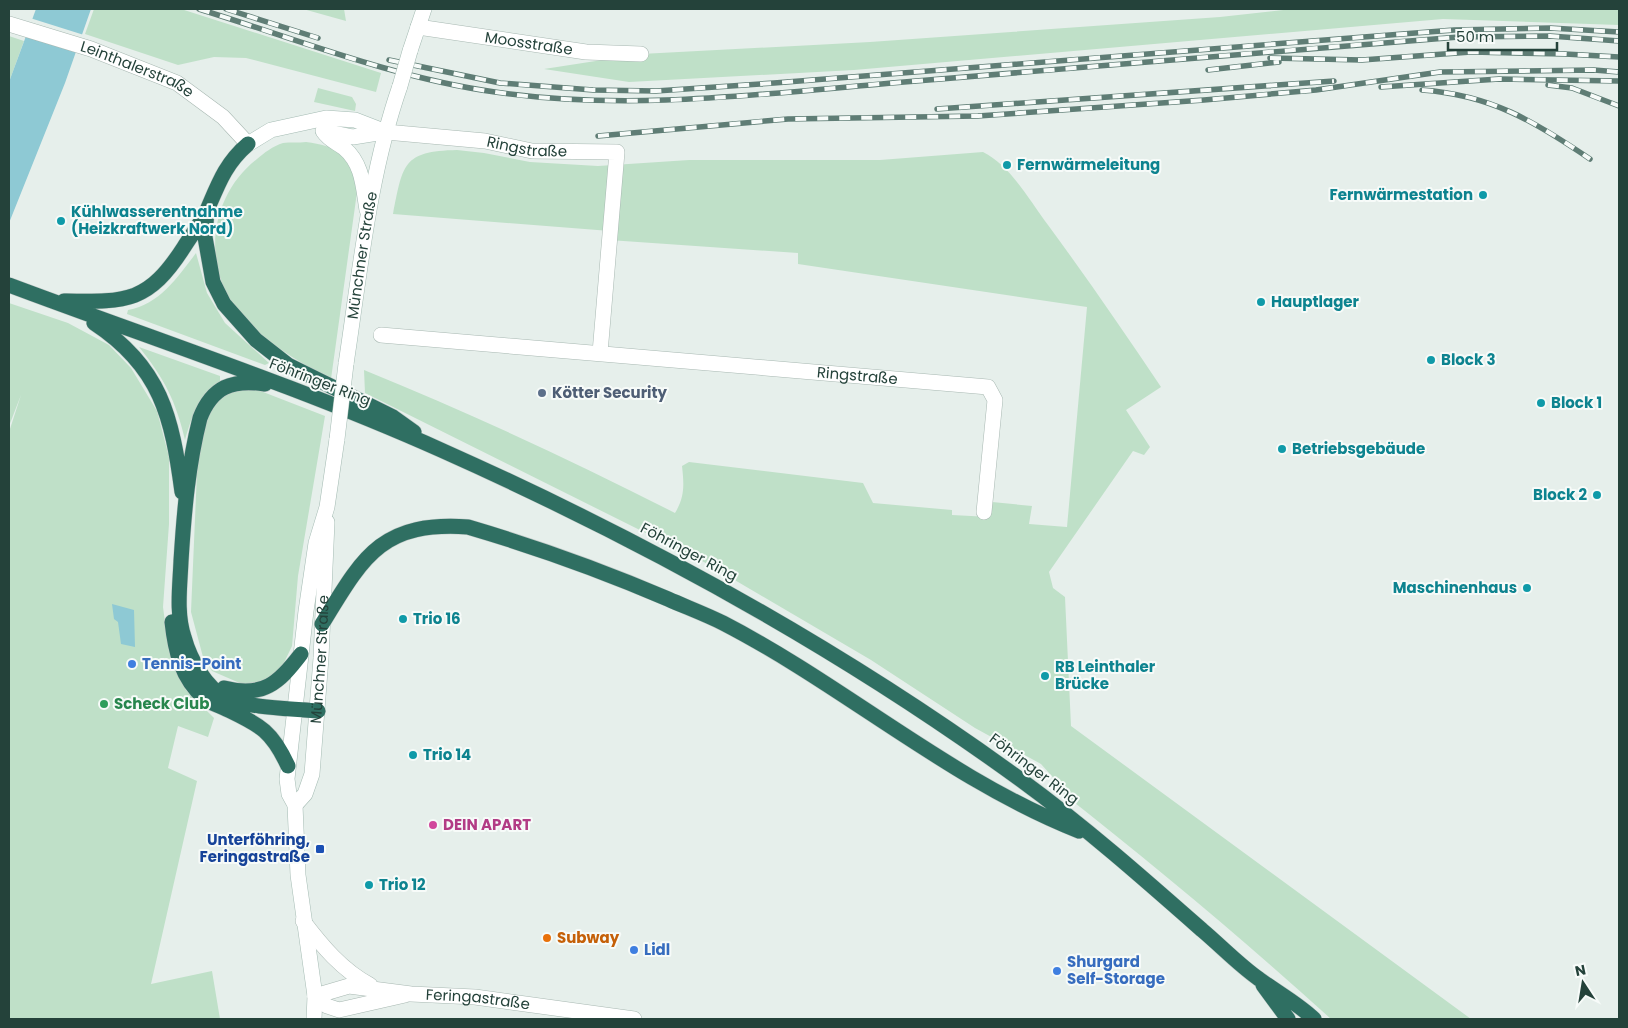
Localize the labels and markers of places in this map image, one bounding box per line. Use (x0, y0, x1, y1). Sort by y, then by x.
place label: Fernwärmeleitung (1017, 154, 1160, 175)
marker: Fernwärmeleitung (1001, 159, 1013, 171)
place label: Fernwärmestation (1329, 184, 1473, 205)
marker: Fernwärmestation (1477, 189, 1489, 201)
place label: Kühlwasserentnahme (Heizkraftwerk Nord) (71, 201, 243, 239)
marker: Kühlwasserentnahme (Heizkraftwerk Nord) (55, 215, 67, 227)
place label: Hauptlager (1271, 291, 1360, 312)
marker: Hauptlager (1255, 296, 1267, 308)
place label: Block 3 (1441, 349, 1495, 370)
marker: Block 3 (1425, 354, 1437, 366)
place label: Kötter Security (552, 382, 668, 403)
marker: Kötter Security (536, 387, 548, 399)
place label: Block 1 (1551, 392, 1602, 413)
marker: Block 1 (1535, 397, 1547, 409)
place label: Betriebsgebäude (1292, 438, 1425, 459)
marker: Betriebsgebäude (1276, 443, 1288, 455)
place label: Block 2 (1533, 484, 1587, 505)
marker: Block 2 (1591, 489, 1603, 501)
place label: Maschinenhaus (1393, 577, 1517, 598)
marker: Maschinenhaus (1521, 582, 1533, 594)
place label: Trio 16 (413, 608, 461, 629)
marker: Trio 16 (397, 613, 409, 625)
place label: Tennis-Point (142, 653, 241, 674)
place label: RB Leinthaler Brücke (1055, 656, 1156, 694)
marker: Tennis-Point (126, 658, 138, 670)
marker: RB Leinthaler Brücke (1039, 670, 1051, 682)
place label: Scheck Club (114, 693, 209, 714)
marker: Scheck Club (98, 698, 110, 710)
place label: Trio 14 (423, 744, 471, 765)
marker: Trio 14 (407, 749, 419, 761)
place label: DEIN APART (443, 814, 531, 835)
marker: DEIN APART (427, 819, 439, 831)
place label: Unterföhring, Feringastraße (200, 829, 310, 867)
marker: Unterföhring, Feringastraße (314, 843, 326, 855)
place label: Trio 12 (379, 874, 426, 895)
marker: Trio 12 (363, 879, 375, 891)
place label: Subway (557, 927, 620, 948)
marker: Subway (541, 932, 553, 944)
place label: Lidl (644, 939, 670, 960)
marker: Lidl (628, 944, 640, 956)
place label: Shurgard Self-Storage (1067, 951, 1165, 989)
marker: Shurgard Self-Storage (1051, 965, 1063, 977)

